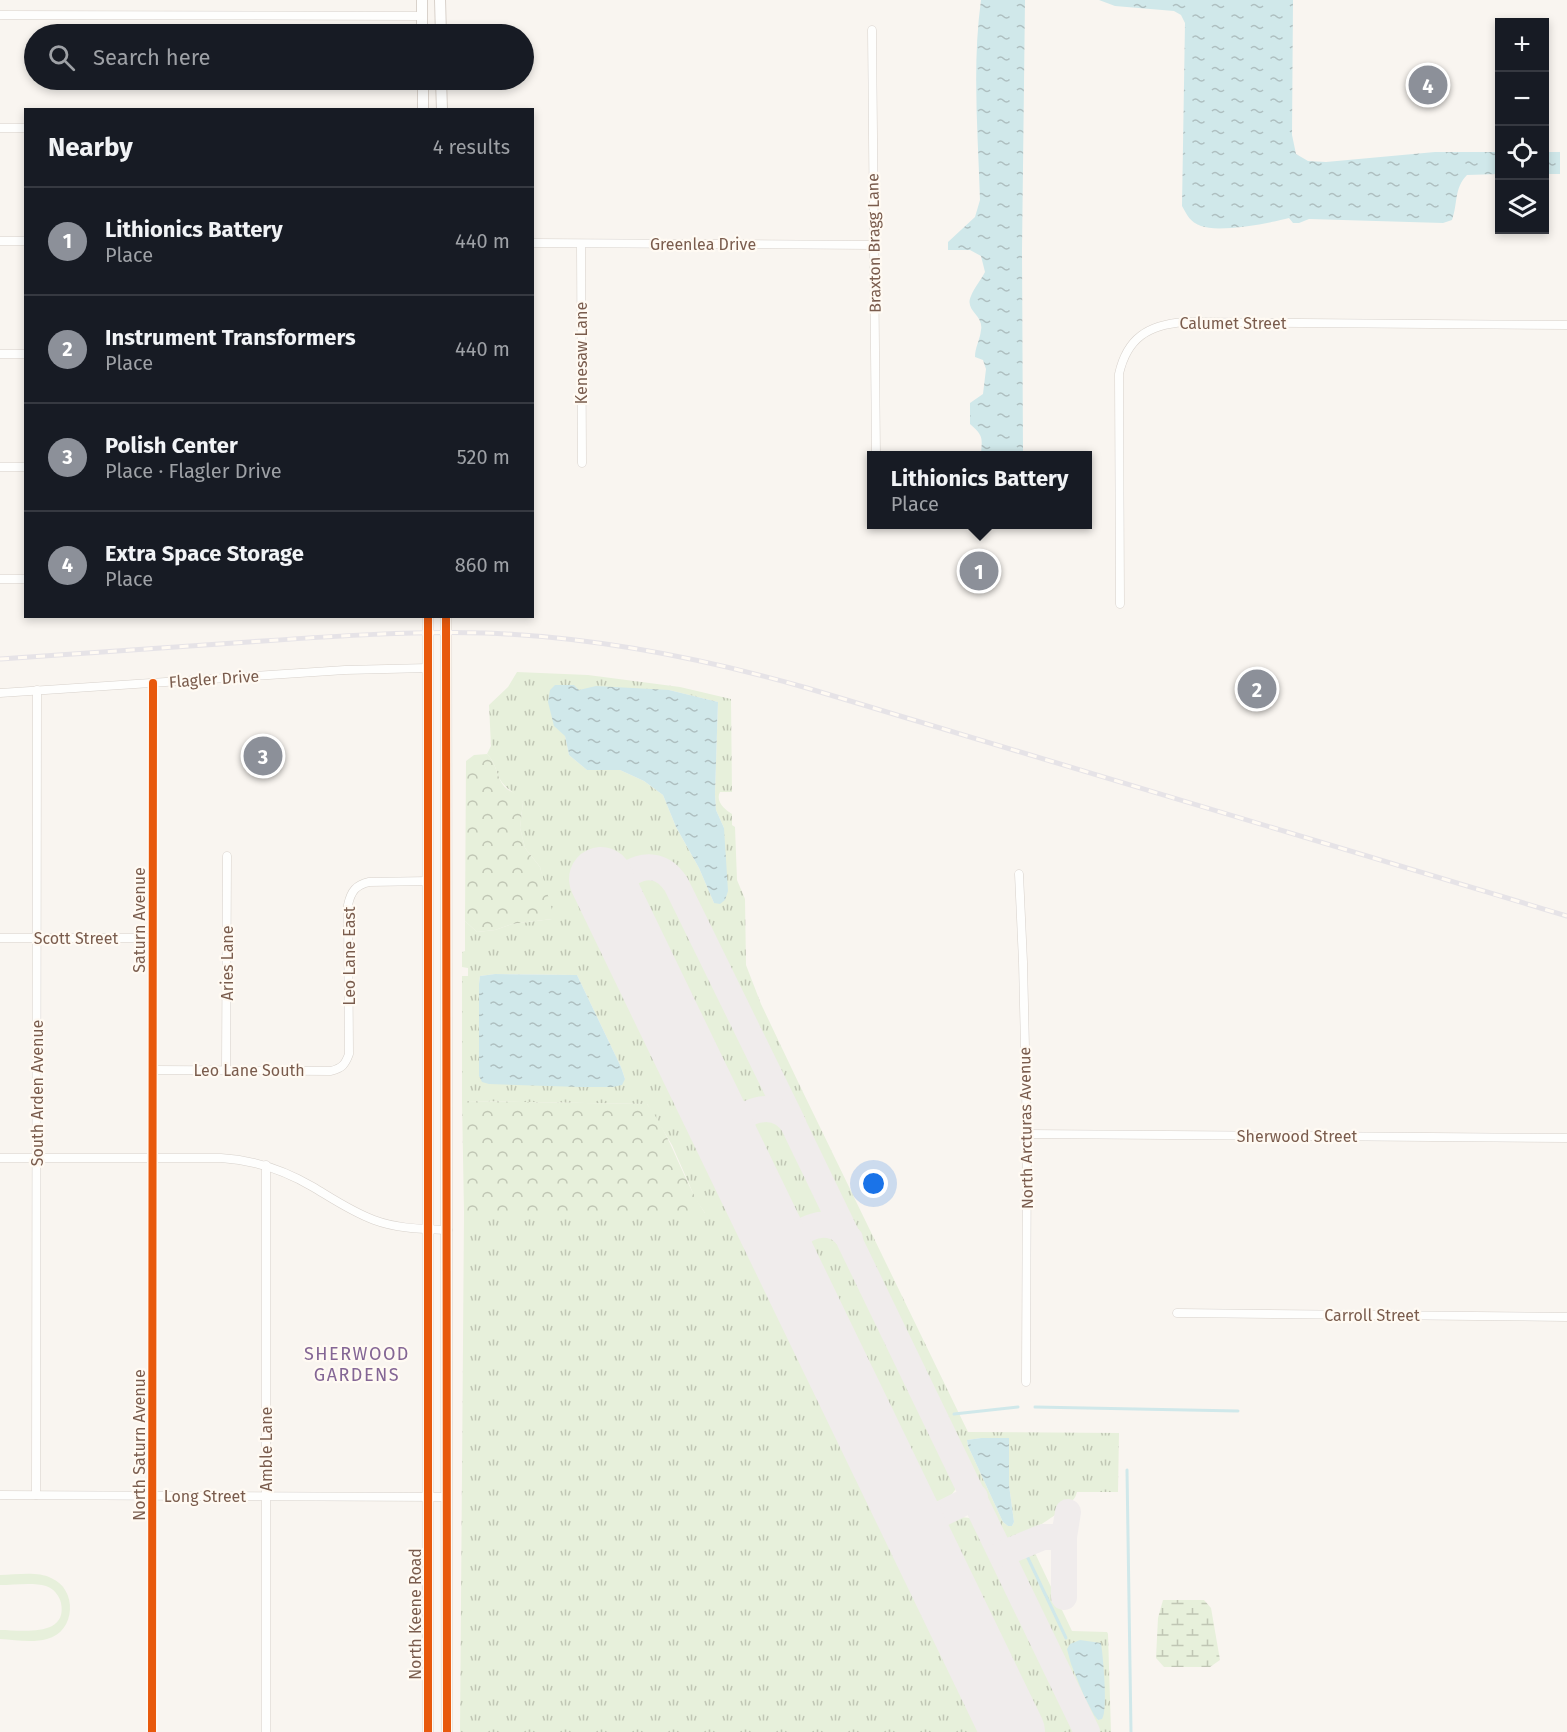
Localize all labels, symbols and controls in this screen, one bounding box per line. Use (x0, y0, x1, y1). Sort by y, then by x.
map controls (1495, 18, 1549, 234)
button: + (1495, 18, 1549, 72)
search box (24, 24, 534, 90)
icon: search (45, 41, 78, 74)
text: Search here (93, 44, 211, 71)
pin: 4 (1408, 62, 1448, 107)
button: − (1495, 72, 1549, 126)
button: locate (1495, 126, 1549, 180)
text: Nearby (48, 132, 133, 163)
text: 4 results (433, 135, 510, 159)
street label: Braxton Bragg Lane (863, 173, 885, 313)
button: layers (1495, 180, 1549, 234)
text: Lithionics Battery (105, 216, 283, 243)
text: 1 (63, 229, 72, 253)
text: 440 m (455, 229, 510, 253)
street label: Greenlea Drive (650, 235, 756, 254)
text: Place (105, 243, 153, 267)
street label: Kenesaw Lane (572, 302, 591, 404)
street label: Calumet Street (1179, 314, 1287, 333)
text: Instrument Transformers (105, 324, 356, 351)
text: 2 (62, 337, 73, 361)
text: 440 m (455, 337, 510, 361)
text: Place (105, 351, 153, 375)
text: Polish Center (105, 432, 238, 459)
text: 3 (62, 445, 73, 469)
text: 520 m (457, 445, 510, 469)
popup (867, 451, 1092, 529)
text: Place · Flagler Drive (105, 459, 282, 483)
text: Lithionics Battery (891, 465, 1068, 492)
text: Place (891, 492, 939, 516)
text: Extra Space Storage (105, 540, 304, 567)
pin: 1 (960, 548, 998, 594)
text: 4 (62, 553, 73, 577)
text: 860 m (455, 553, 510, 577)
text: Place (105, 567, 153, 591)
street label: Flagler Drive (168, 666, 260, 692)
pin: 2 (1238, 666, 1276, 712)
pin: 3 (244, 734, 282, 778)
street label: Saturn Avenue (130, 867, 149, 973)
street label: Leo Lane East (340, 906, 359, 1005)
street label: Aries Lane (218, 926, 237, 1000)
street label: Scott Street (34, 929, 119, 948)
street label: South Arden Avenue (28, 1020, 47, 1166)
street label: North Arcturas Avenue (1015, 1047, 1037, 1209)
street label: Leo Lane South (193, 1061, 305, 1080)
street label: Sherwood Street (1237, 1127, 1357, 1146)
your location (859, 1169, 888, 1198)
street label: Carroll Street (1324, 1306, 1420, 1325)
district label: SHERWOOD GARDENS (304, 1343, 410, 1386)
street label: North Saturn Avenue (130, 1369, 149, 1521)
street label: Amble Lane (257, 1407, 276, 1491)
street label: Long Street (164, 1487, 246, 1506)
street label: North Keene Road (406, 1548, 425, 1680)

